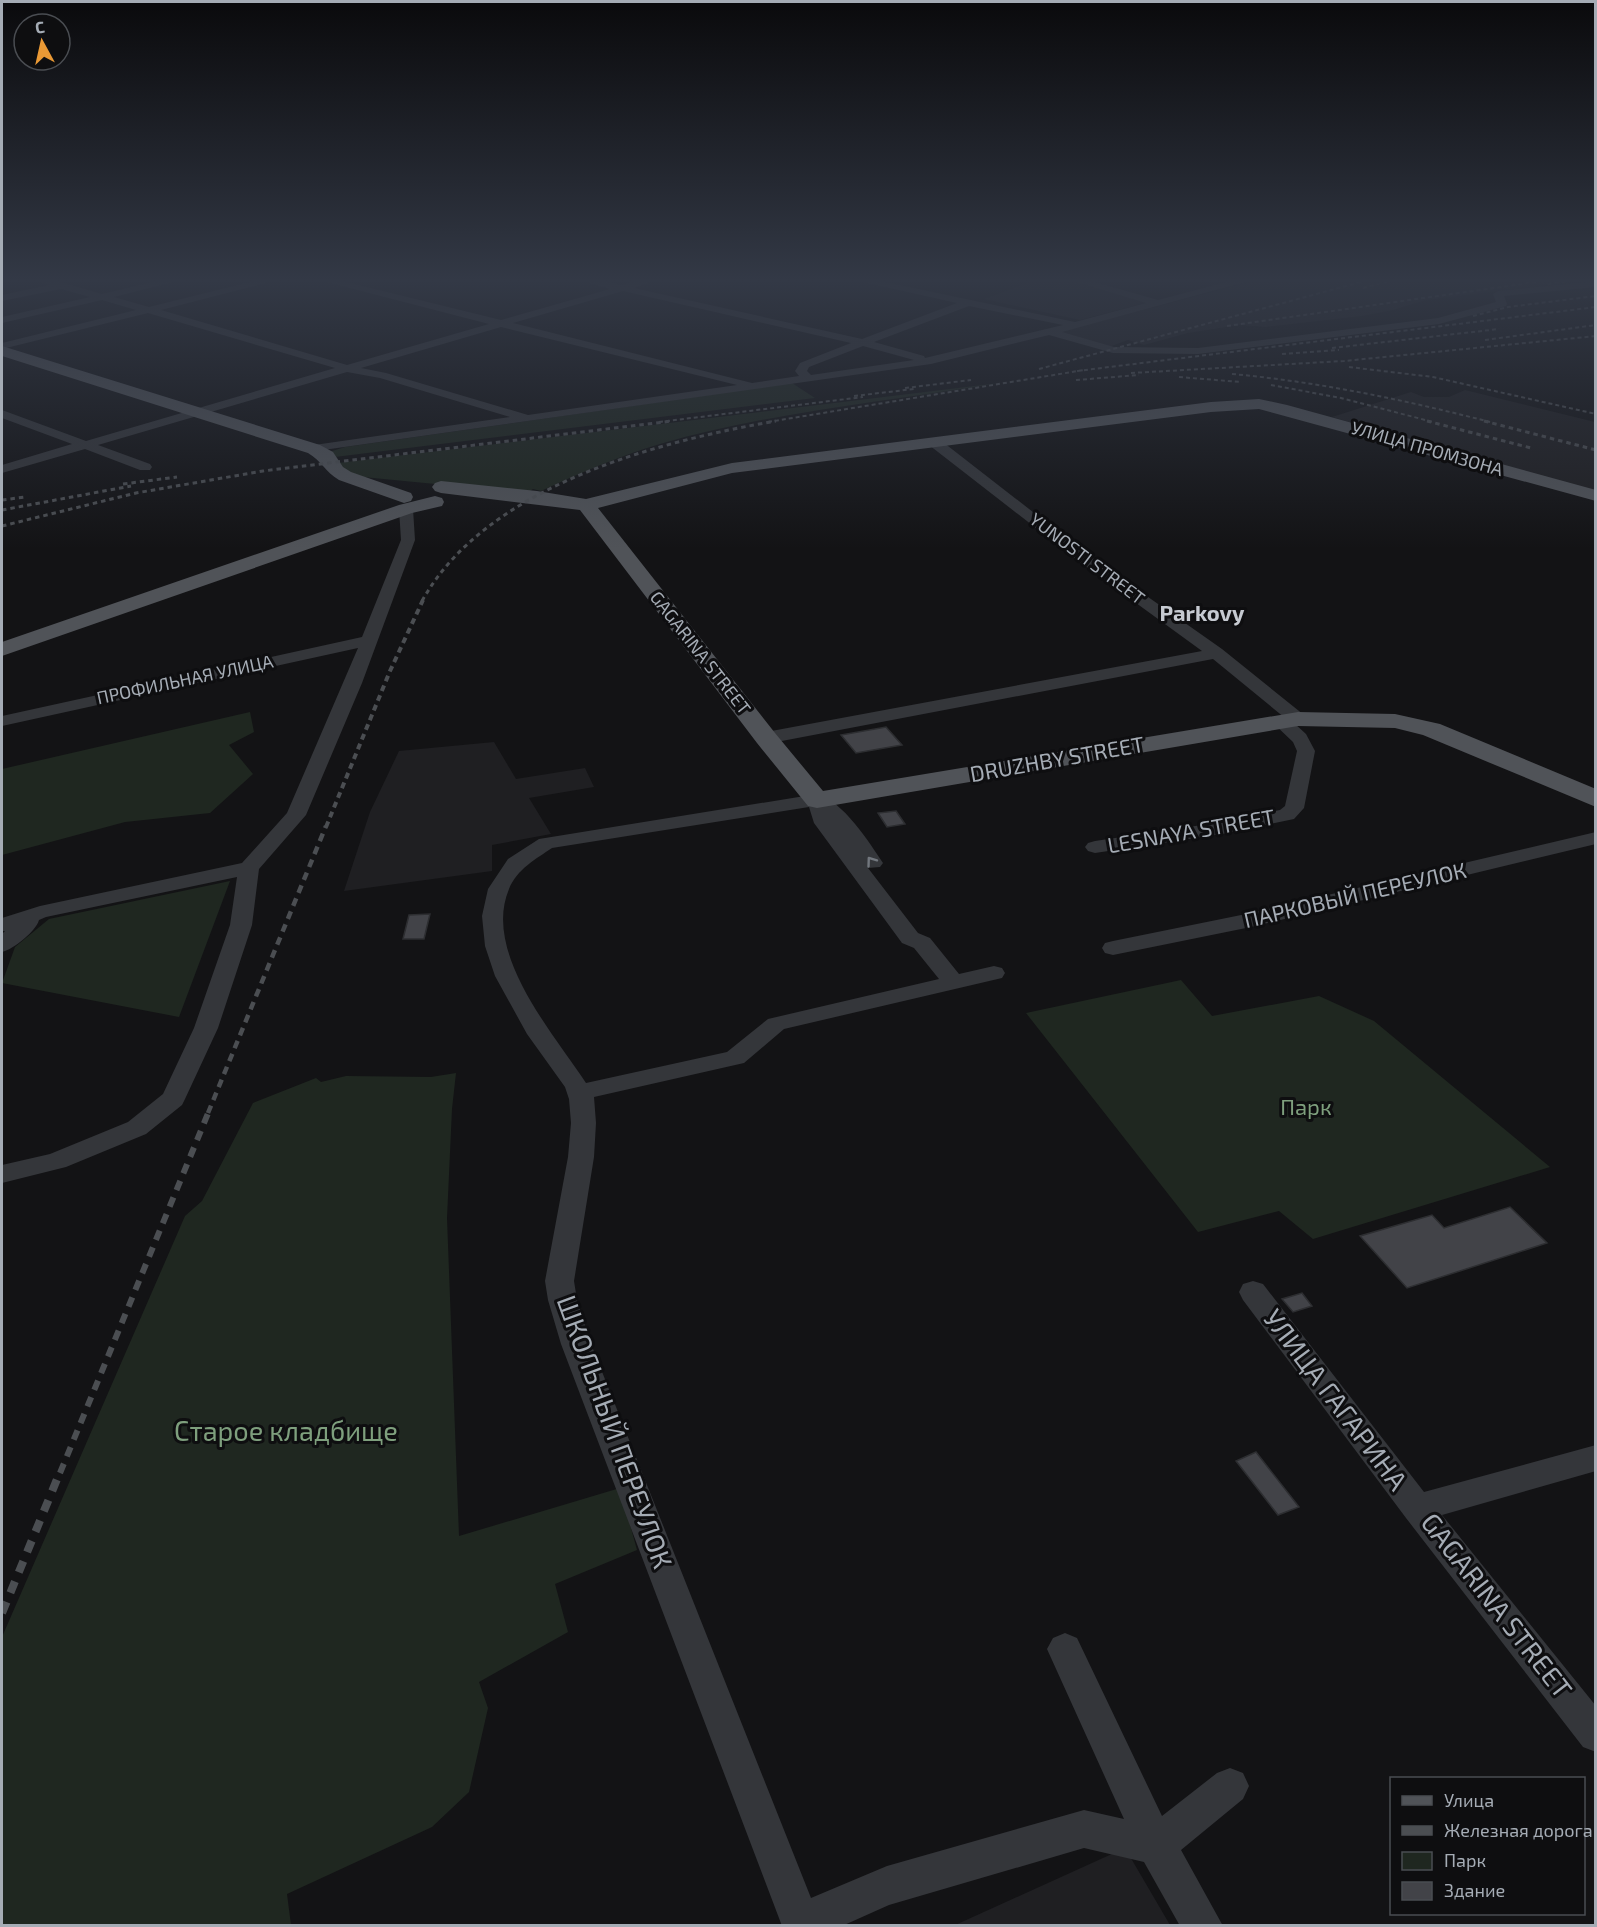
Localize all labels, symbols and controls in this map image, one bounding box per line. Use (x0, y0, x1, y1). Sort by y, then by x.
north arrow (12, 12, 72, 72)
text: С (34, 17, 46, 37)
street label: УЛИЦА ПРОМЗОНА (1349, 416, 1506, 480)
street label: YUNOSTI STREET (1026, 508, 1150, 609)
street label: GAGARINA STREET (646, 586, 756, 719)
district label: Parkovy (1159, 599, 1245, 626)
street label: ПРОФИЛЬНАЯ УЛИЦА (95, 649, 276, 708)
street label: DRUZHBY STREET (968, 730, 1146, 786)
street label: LESNAYA STREET (1105, 802, 1277, 858)
one-way arrow (867, 856, 878, 867)
street label: ПАРКОВЫЙ ПЕРЕУЛОК (1241, 856, 1468, 932)
park label: Парк (1280, 1093, 1332, 1119)
street label: ШКОЛЬНЫЙ ПЕРЕУЛОК (552, 1290, 680, 1572)
street label: УЛИЦА ГАГАРИНА (1258, 1302, 1415, 1496)
park label: Старое кладбище (174, 1414, 398, 1447)
street label: GAGARINA STREET (1415, 1506, 1580, 1704)
legend (1390, 1777, 1585, 1915)
text: Улица (1444, 1789, 1494, 1811)
text: Железная дорога (1444, 1819, 1593, 1841)
text: Парк (1444, 1849, 1486, 1871)
text: Здание (1444, 1879, 1505, 1901)

